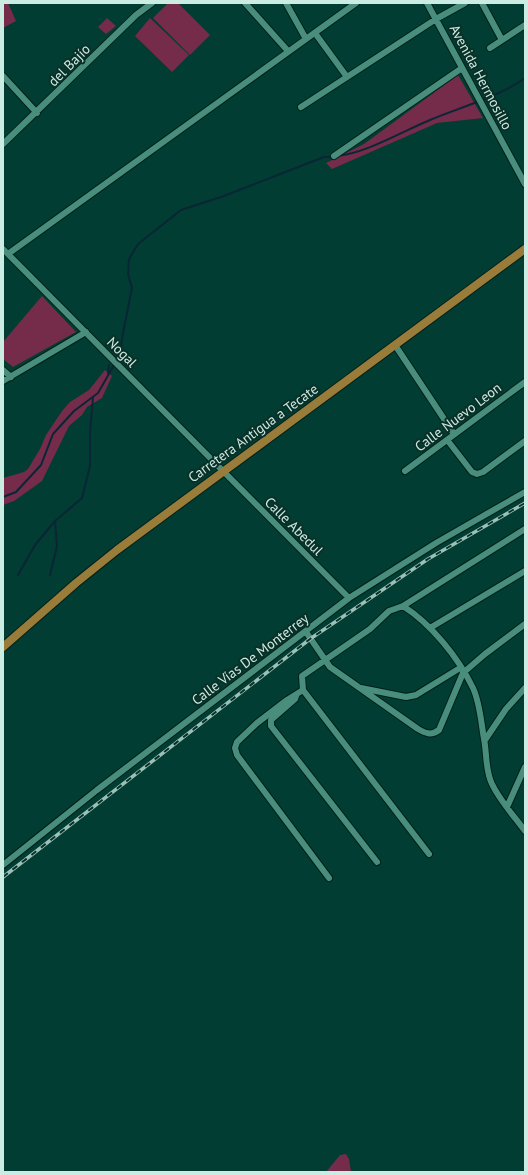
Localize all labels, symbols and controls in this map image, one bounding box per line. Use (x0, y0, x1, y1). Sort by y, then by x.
street label: Avenida Hermosillo (446, 21, 516, 133)
street label: del Bajío (44, 40, 94, 90)
street label: Nogal (103, 333, 141, 371)
street label: Calle Nuevo Leon (411, 379, 505, 455)
street label: Carretera Antigua a Tecate (184, 380, 322, 486)
street label: Calle Abedul (261, 493, 327, 559)
street label: Calle Vías De Monterrey (188, 609, 312, 709)

